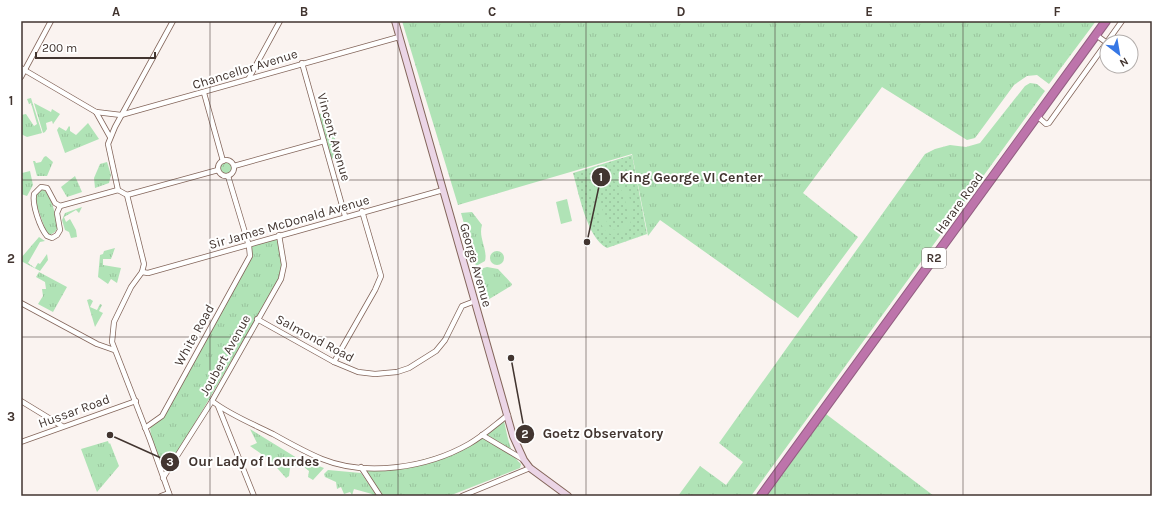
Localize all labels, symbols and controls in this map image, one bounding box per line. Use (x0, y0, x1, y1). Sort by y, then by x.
text: A (112, 4, 120, 19)
text: B (300, 4, 308, 19)
text: C (488, 4, 496, 19)
text: D (677, 4, 686, 19)
text: E (865, 4, 873, 19)
text: F (1053, 4, 1061, 19)
scale bar (36, 34, 155, 60)
north arrow (1099, 34, 1139, 74)
text: 200 m (42, 41, 77, 55)
street label: Chancellor Avenue (191, 46, 300, 92)
text: N (1117, 55, 1131, 70)
street label: Vincent Avenue (314, 91, 354, 183)
text: 1 (9, 93, 13, 108)
callout: King George VI Center (591, 164, 770, 190)
text: King George VI Center (619, 169, 763, 186)
street label: Harare Road (932, 169, 986, 237)
text: 1 (599, 170, 603, 184)
street label: Sir James McDonald Avenue (207, 192, 371, 252)
street label: George Avenue (457, 221, 495, 309)
road number: R2 (922, 248, 946, 268)
text: 2 (7, 251, 15, 266)
street label: White Road (171, 302, 217, 368)
street label: Salmond Road (273, 311, 357, 365)
street label: Joubert Avenue (197, 312, 254, 398)
street label: Hussar Road (36, 391, 112, 431)
text: 3 (7, 409, 15, 424)
callout: Goetz Observatory (515, 421, 672, 447)
text: Goetz Observatory (543, 425, 663, 442)
text: 2 (521, 427, 529, 441)
callout: Our Lady of Lourdes (160, 449, 327, 475)
text: Our Lady of Lourdes (189, 453, 319, 470)
text: 3 (166, 455, 174, 469)

